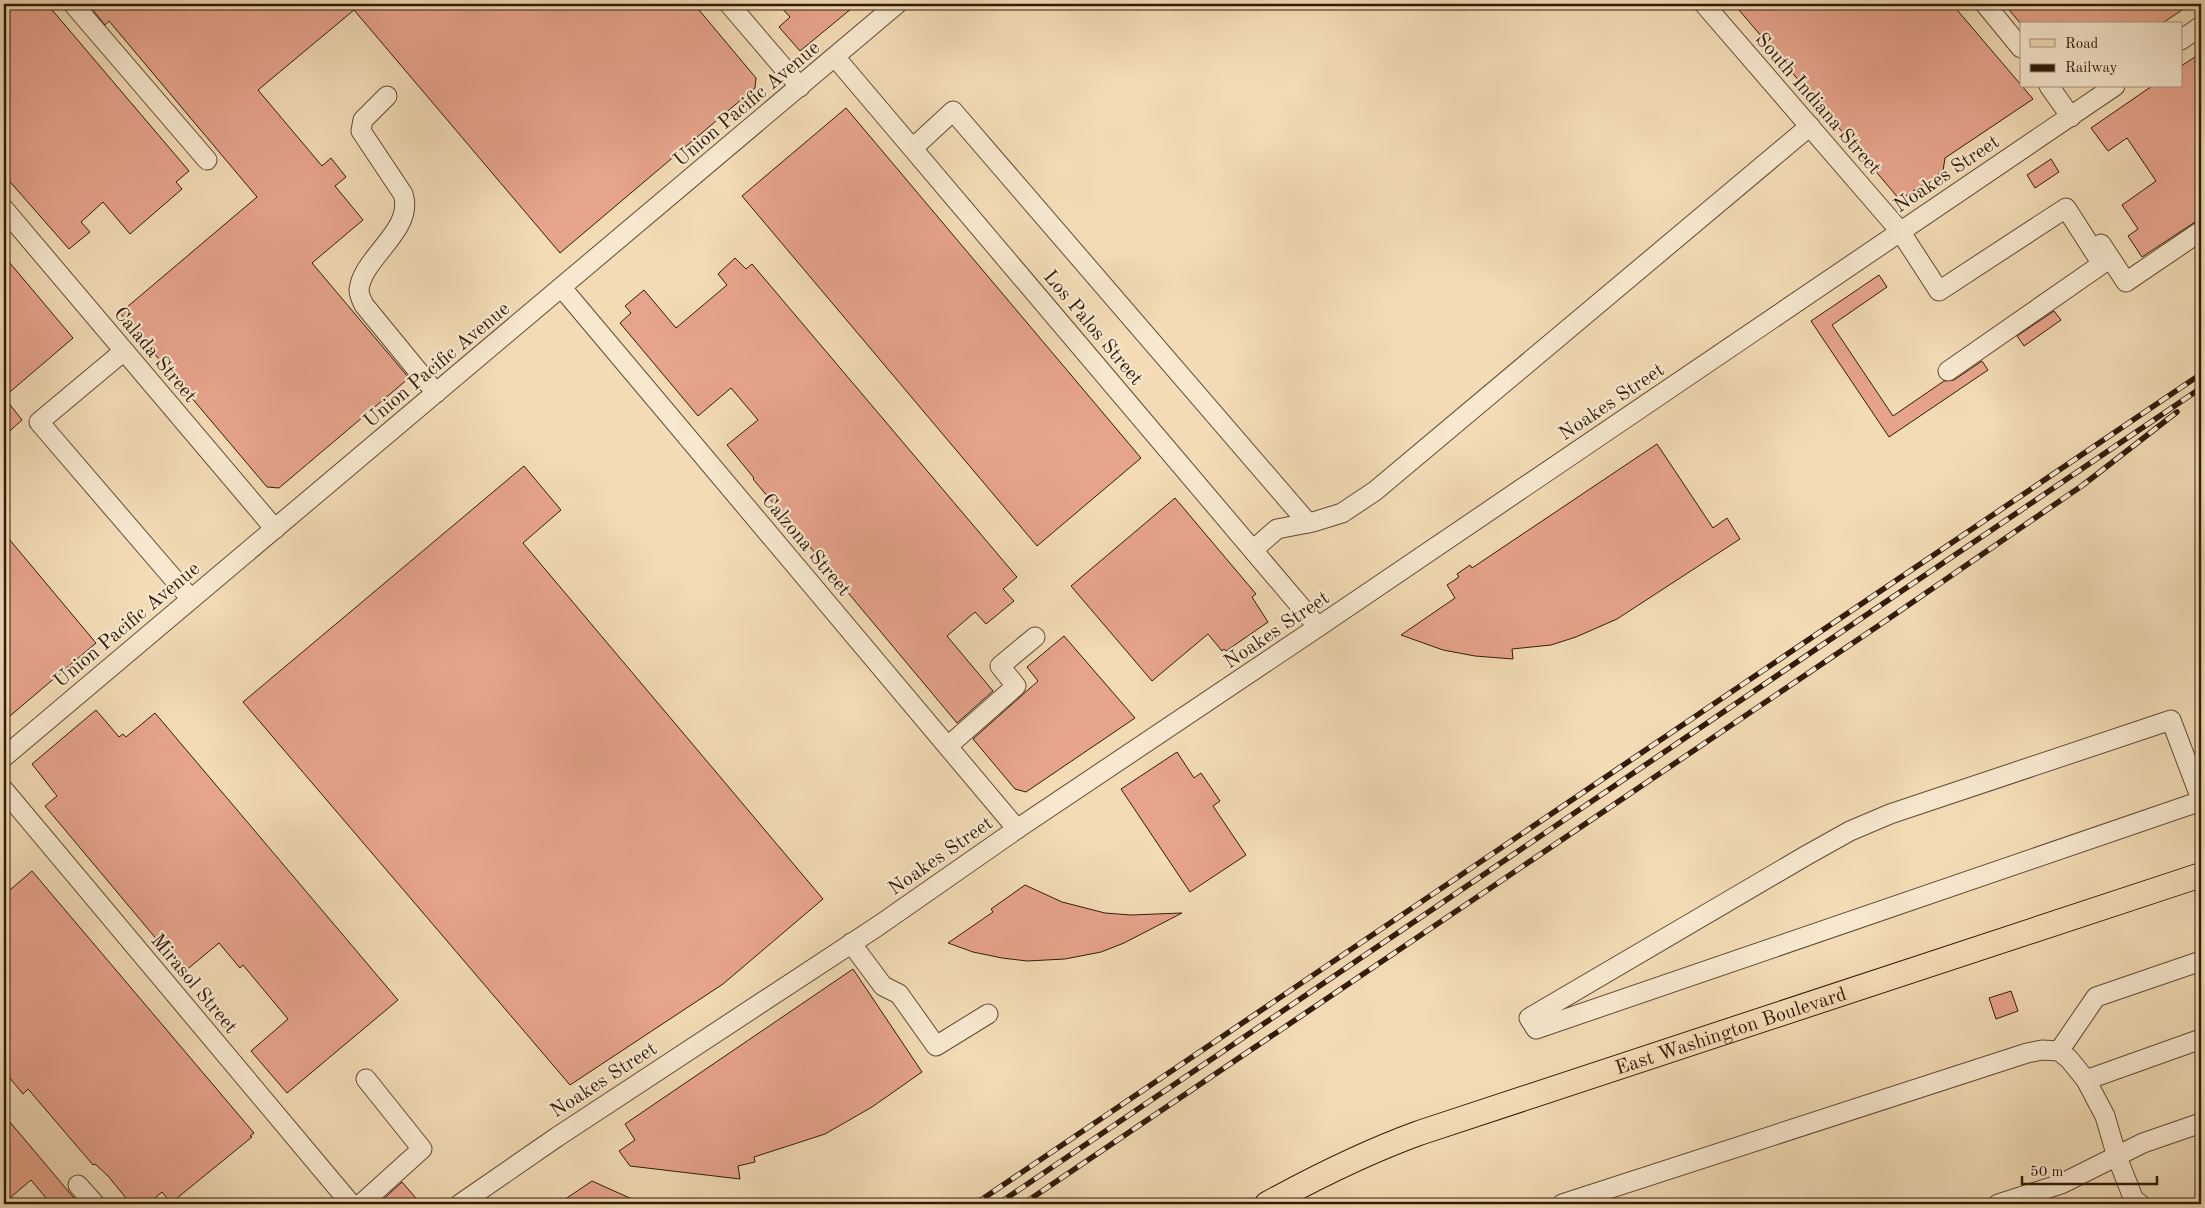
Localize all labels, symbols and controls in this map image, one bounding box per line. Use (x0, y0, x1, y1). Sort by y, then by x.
legend (2020, 22, 2182, 88)
street label: South Indiana Street (1751, 30, 1884, 179)
text: Road (2065, 37, 2099, 52)
street label: Union Pacific Avenue (671, 38, 824, 171)
text: Railway (2065, 61, 2118, 76)
street label: Noakes Street (1891, 132, 2003, 217)
street label: Los Palos Street (1039, 267, 1146, 389)
street label: Union Pacific Avenue (361, 299, 514, 432)
street label: Calada Street (109, 304, 200, 407)
street label: Noakes Street (1556, 360, 1668, 445)
street label: Calzona Street (757, 490, 854, 600)
street label: Union Pacific Avenue (51, 559, 204, 692)
street label: Noakes Street (1221, 588, 1333, 673)
street label: Noakes Street (885, 813, 997, 900)
street label: Mirasol Street (146, 931, 241, 1038)
street label: East Washington Boulevard (1613, 985, 1849, 1080)
street label: Noakes Street (547, 1039, 661, 1122)
scale bar (2022, 1153, 2158, 1185)
text: 50 m (2030, 1165, 2064, 1180)

